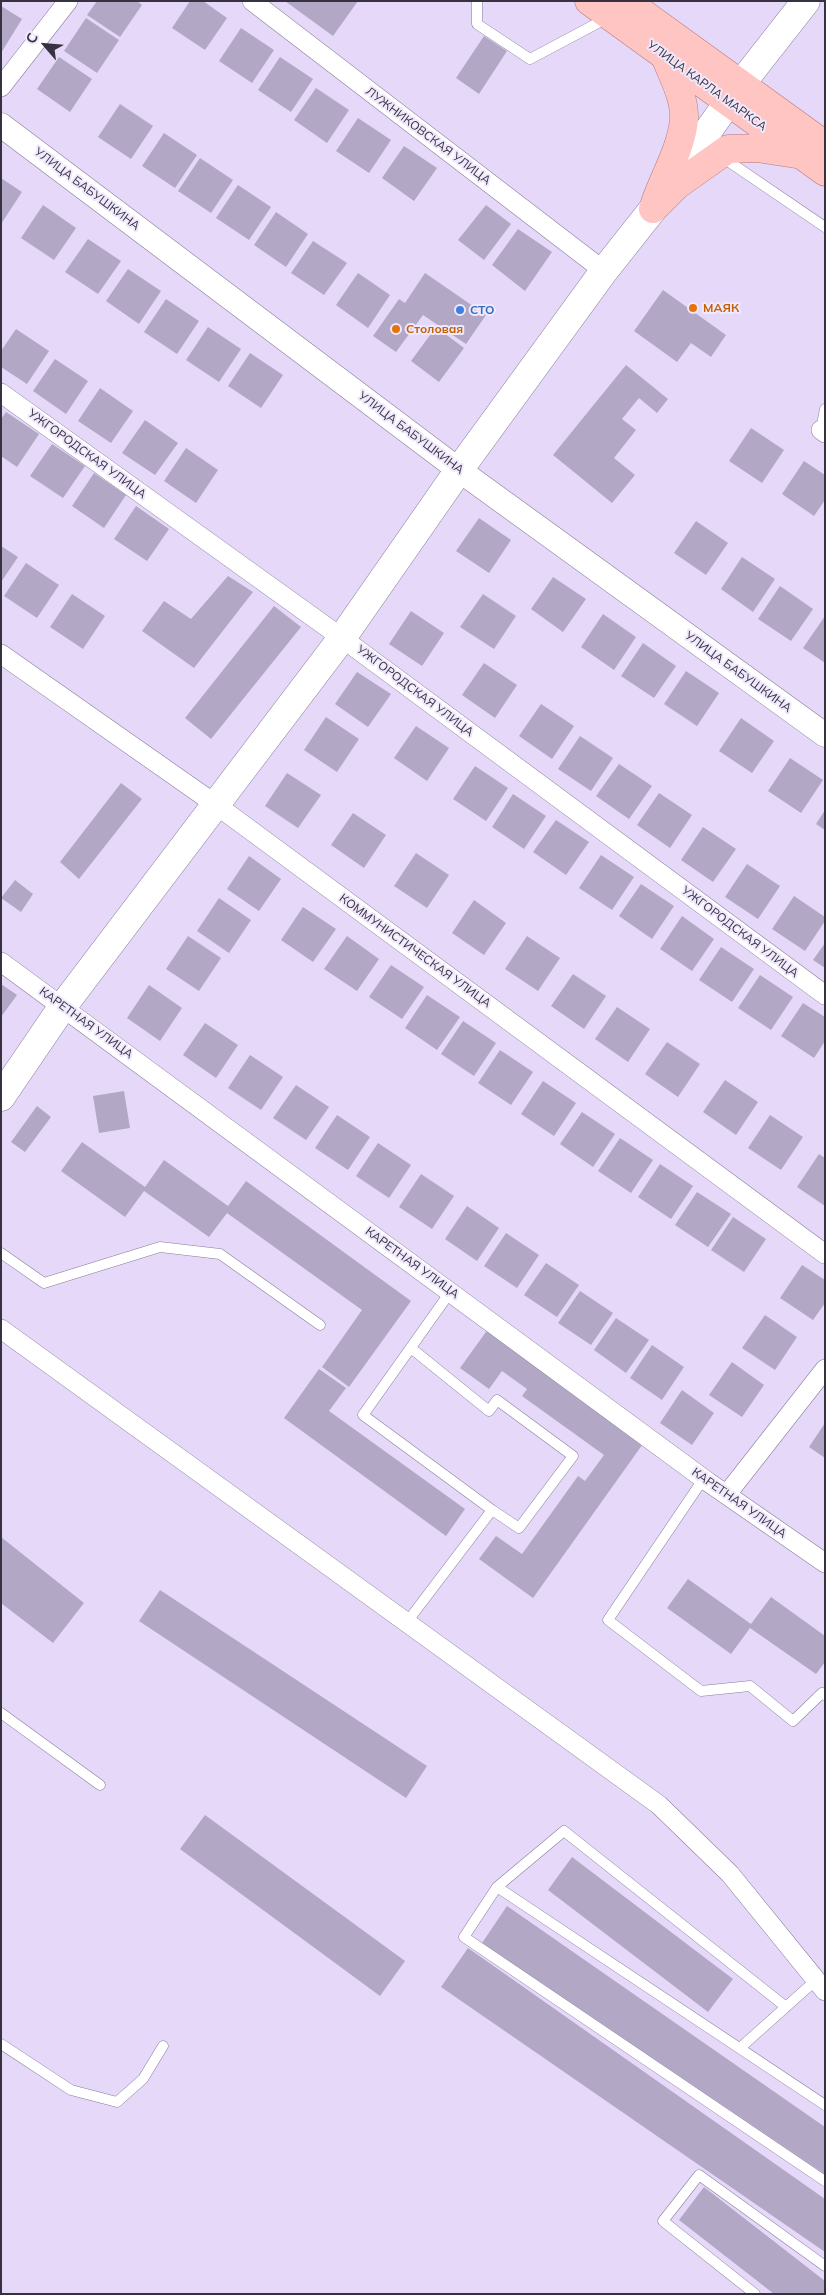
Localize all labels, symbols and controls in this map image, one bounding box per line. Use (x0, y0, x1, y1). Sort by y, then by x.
north arrow (20, 20, 70, 70)
text: С (21, 30, 42, 47)
street label: УЛИЦА КАРЛА МАРКСА (644, 38, 770, 134)
street label: ЛУЖНИКОВСКАЯ УЛИЦА (363, 84, 493, 188)
street label: УЛИЦА БАБУШКИНА (31, 145, 143, 233)
place label: МАЯК (703, 301, 739, 315)
marker: МАЯК (687, 302, 699, 314)
place label: СТО (470, 303, 495, 317)
marker: СТО (454, 304, 466, 316)
place label: Столовая (406, 322, 463, 336)
marker: Столовая (390, 323, 402, 335)
street label: УЛИЦА БАБУШКИНА (355, 389, 467, 477)
street label: УЖГОРОДСКАЯ УЛИЦА (25, 406, 149, 502)
street label: УЛИЦА БАБУШКИНА (682, 628, 794, 716)
street label: УЖГОРОДСКАЯ УЛИЦА (354, 642, 476, 740)
street label: УЖГОРОДСКАЯ УЛИЦА (679, 883, 801, 981)
street label: КОММУНИСТИЧЕСКАЯ УЛИЦА (336, 891, 494, 1011)
street label: КАРЕТНАЯ УЛИЦА (36, 984, 136, 1062)
street label: КАРЕТНАЯ УЛИЦА (362, 1224, 462, 1302)
street label: КАРЕТНАЯ УЛИЦА (689, 1465, 789, 1541)

